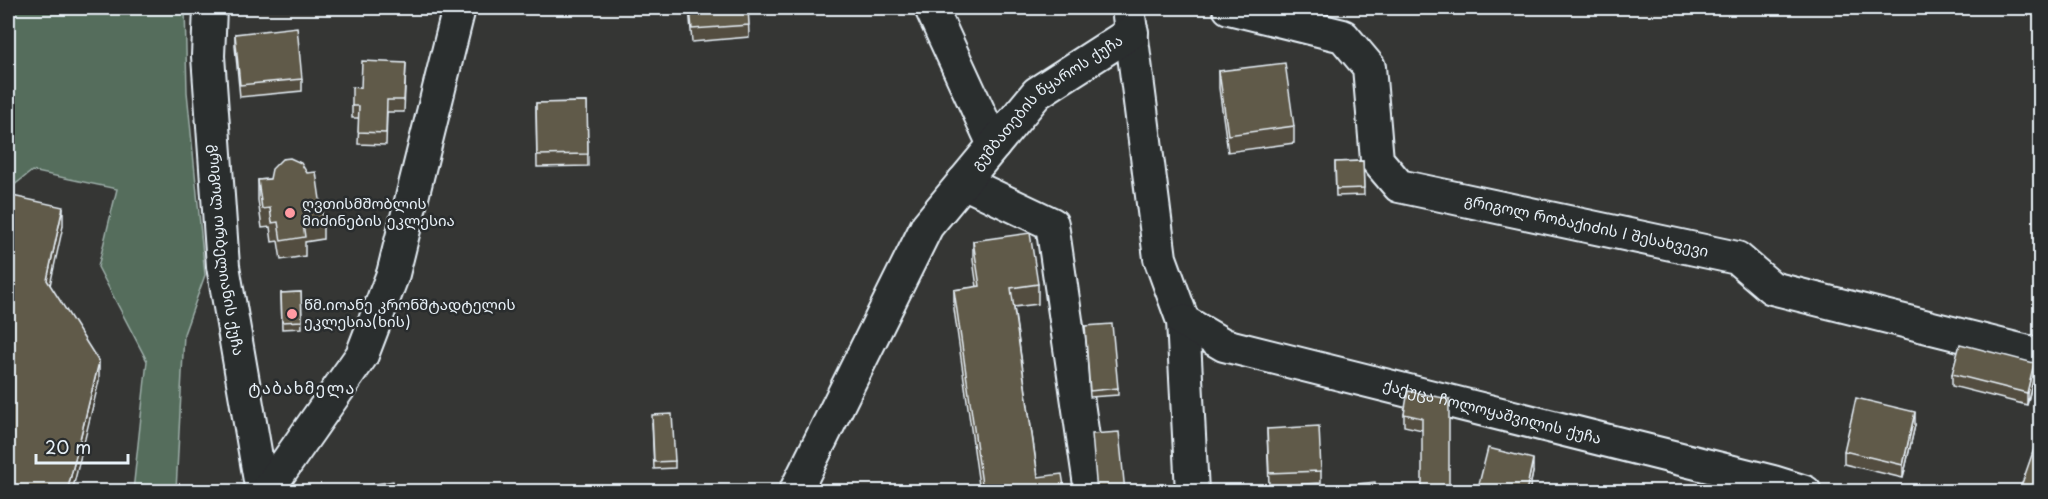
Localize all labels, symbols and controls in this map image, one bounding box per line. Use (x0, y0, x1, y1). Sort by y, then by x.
street label: გუმბათების წყაროს ქუჩა (965, 28, 1127, 174)
street label: გრიგოლ ორბელიანის ქუჩა (204, 143, 251, 357)
street label: გრიგოლ რობაქიძის I შესახვევი (1463, 187, 1711, 262)
place label: ღვთისმშობლის მიძინების ეკლესია (302, 191, 455, 231)
marker: ღვთისმშობლის მიძინების ეკლესია (283, 206, 297, 220)
place label: წმ.იოანე კრონშტადტელის ეკლესია(ხის) (304, 292, 516, 332)
marker: წმ.იოანე კრონშტადტელის ეკლესია(ხის) (285, 307, 299, 321)
street label: ქაქუცა ჩოლოყაშვილის ქუჩა (1381, 372, 1604, 449)
district label: ტაბახმელა (248, 375, 356, 399)
scale bar (36, 427, 128, 465)
text: 20 m (45, 433, 91, 460)

